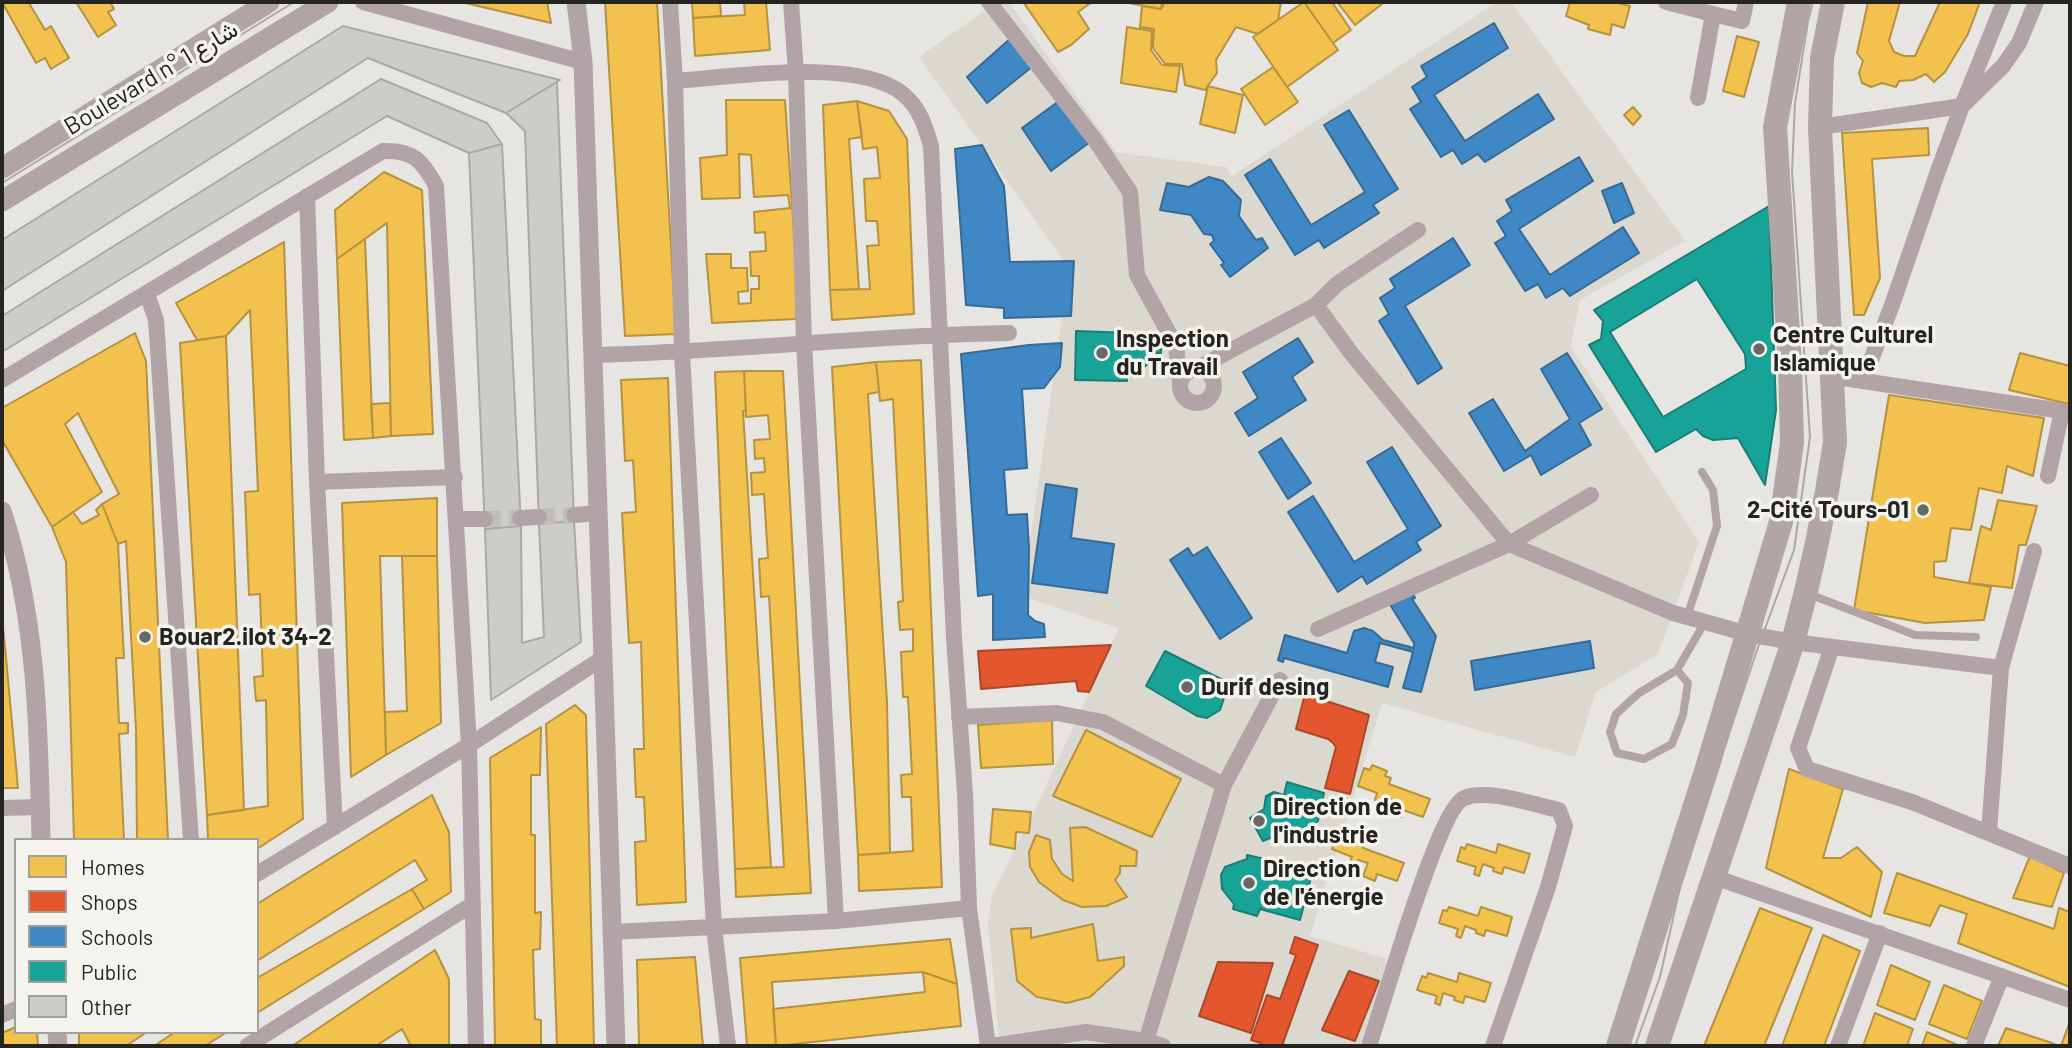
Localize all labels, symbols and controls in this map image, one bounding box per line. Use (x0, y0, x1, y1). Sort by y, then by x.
street label: Boulevard n° شارع 1 (59, 15, 243, 141)
place label: Centre Culturel Islamique (1773, 321, 1933, 377)
place label: Inspection du Travail (1116, 325, 1229, 381)
marker: Centre Culturel Islamique (1751, 341, 1767, 357)
marker: Inspection du Travail (1094, 345, 1110, 361)
place label: 2-Cité Tours-01 (1747, 496, 1909, 524)
marker: 2-Cité Tours-01 (1915, 502, 1931, 518)
place label: Bouar2.ilot 34-2 (159, 623, 332, 651)
marker: Bouar2.ilot 34-2 (137, 629, 153, 645)
place label: Durif desing (1201, 673, 1329, 701)
marker: Durif desing (1179, 679, 1195, 695)
place label: Direction de l'industrie (1273, 793, 1402, 849)
marker: Direction de l'industrie (1251, 813, 1267, 829)
legend (14, 838, 259, 1034)
text: Homes (81, 854, 145, 879)
place label: Direction de l'énergie (1263, 855, 1384, 911)
marker: Direction de l'énergie (1241, 875, 1257, 891)
text: Shops (81, 889, 138, 914)
text: Schools (81, 924, 153, 949)
text: Public (81, 959, 137, 984)
text: Other (81, 994, 132, 1019)

